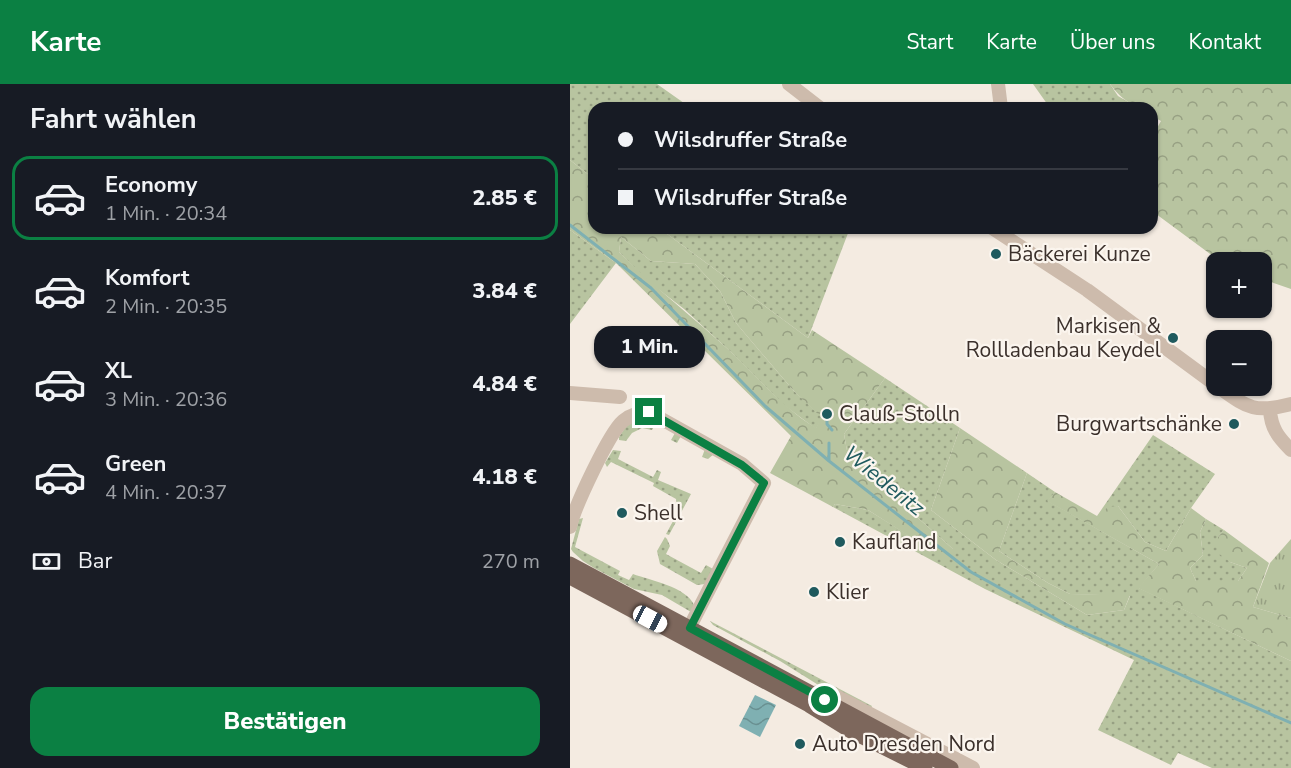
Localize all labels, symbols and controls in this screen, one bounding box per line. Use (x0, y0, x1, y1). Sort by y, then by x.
text: Karte (30, 23, 101, 61)
text: Start (906, 28, 953, 56)
text: Karte (986, 28, 1037, 56)
text: Über uns (1070, 28, 1155, 56)
text: Kontakt (1188, 28, 1261, 56)
text: Fahrt wählen (30, 101, 196, 138)
text: Wilsdruffer Straße (654, 125, 847, 155)
text: Economy (105, 170, 197, 200)
icon: car (33, 171, 87, 225)
text: 2.85 € (472, 183, 537, 213)
text: Wilsdruffer Straße (654, 183, 847, 213)
text: 1 Min. · 20:34 (105, 200, 227, 227)
place label: Bäckerei Kunze (1008, 240, 1151, 268)
marker: Bäckerei Kunze (989, 247, 1003, 261)
map controls (1206, 252, 1272, 396)
button: + (1206, 252, 1272, 318)
text: Komfort (105, 263, 189, 293)
icon: car (33, 264, 87, 318)
text: 3.84 € (472, 276, 537, 306)
text: 2 Min. · 20:35 (105, 293, 227, 320)
place label: Markisen & Rollladenbau Keydel (966, 312, 1162, 364)
callout: 1 Min. (593, 325, 704, 367)
button: − (1206, 330, 1272, 396)
marker: Markisen & Rollladenbau Keydel (1166, 331, 1180, 345)
text: 1 Min. (621, 333, 678, 360)
text: XL (105, 356, 132, 386)
icon: car (33, 357, 87, 411)
text: 4.84 € (472, 369, 537, 399)
text: 3 Min. · 20:36 (105, 386, 227, 413)
route end (635, 398, 662, 425)
place label: Clauß-Stolln (839, 400, 960, 428)
marker: Clauß-Stolln (820, 407, 834, 421)
place label: Burgwartschänke (1056, 410, 1222, 438)
marker: Burgwartschänke (1227, 417, 1241, 431)
water label: Wiederitz (837, 439, 932, 524)
text: Green (105, 449, 166, 479)
icon: car (33, 450, 87, 504)
text: 4.18 € (472, 462, 537, 492)
text: 4 Min. · 20:37 (105, 479, 227, 506)
place label: Shell (634, 499, 683, 527)
marker: Shell (615, 506, 629, 520)
place label: Kaufland (852, 528, 937, 556)
marker: Kaufland (833, 535, 847, 549)
icon: cash (30, 545, 63, 578)
text: Bar (78, 546, 112, 576)
text: 270 m (482, 548, 540, 575)
place label: Klier (826, 578, 869, 606)
marker: Klier (807, 585, 821, 599)
car (630, 603, 670, 635)
route start (811, 686, 838, 713)
button: Bestätigen (30, 687, 540, 756)
place label: Auto Dresden Nord (812, 730, 995, 758)
marker: Auto Dresden Nord (793, 737, 807, 751)

